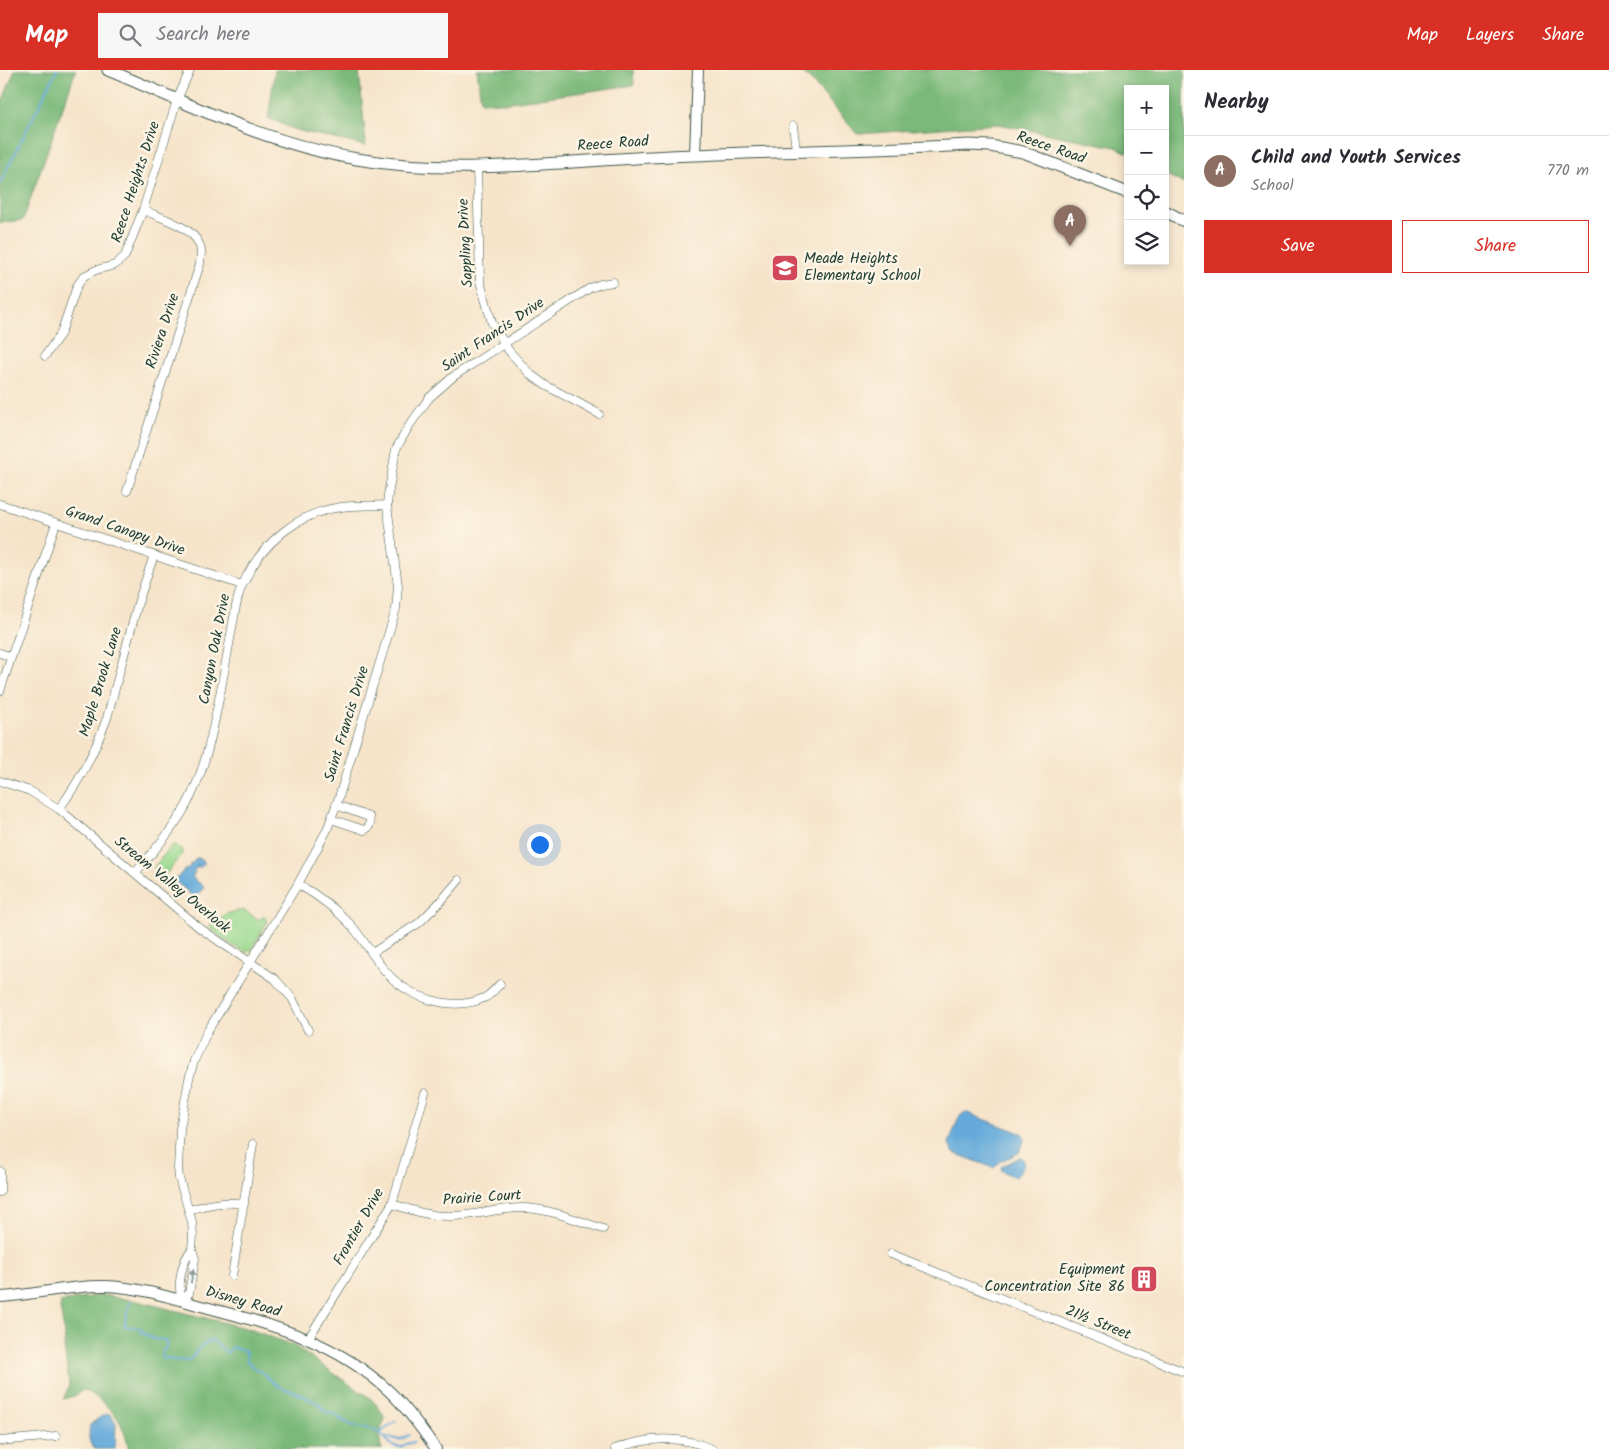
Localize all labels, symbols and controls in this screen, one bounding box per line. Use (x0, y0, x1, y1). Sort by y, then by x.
search box (98, 13, 448, 58)
text: Map (25, 16, 68, 55)
text: Search here (156, 20, 250, 50)
icon: search (116, 21, 144, 49)
text: Map (1407, 21, 1438, 50)
text: Layers (1466, 21, 1514, 50)
text: Share (1542, 21, 1584, 50)
map controls (1124, 85, 1169, 265)
button: + (1124, 85, 1169, 130)
text: Nearby (1204, 86, 1269, 119)
street label: Reece Heights Drive (105, 118, 167, 246)
street label: Reece Road (1013, 125, 1089, 171)
street label: Reece Road (576, 129, 650, 158)
button: − (1124, 130, 1169, 175)
text: Child and Youth Services (1251, 143, 1461, 173)
text: A (1215, 158, 1225, 183)
text: 770 m (1547, 158, 1589, 183)
text: School (1251, 173, 1294, 198)
button: locate (1124, 175, 1169, 220)
street label: Sappling Drive (452, 198, 480, 288)
pin: A (1054, 205, 1086, 246)
button: layers (1124, 220, 1169, 265)
button: Save (1204, 220, 1392, 273)
button: Share (1402, 220, 1589, 273)
place label: Meade Heights Elementary School (804, 247, 921, 288)
school or university icon: Meade Heights Elementary School (770, 253, 800, 283)
street label: Riviera Drive (139, 290, 187, 372)
street label: Saint Francis Drive (436, 291, 550, 379)
street label: Grand Canopy Drive (62, 499, 188, 563)
street label: Canyon Oak Drive (192, 591, 238, 706)
street label: Maple Brook Lane (73, 624, 129, 740)
street label: Saint Francis Drive (318, 663, 376, 785)
street label: Stream Valley Overlook (108, 830, 236, 940)
your location (527, 832, 553, 858)
street label: Prairie Court (442, 1183, 522, 1213)
street label: Frontier Drive (327, 1184, 391, 1270)
place label: Equipment Concentration Site 86 (984, 1258, 1125, 1299)
building icon: Equipment Concentration Site 86 (1129, 1264, 1159, 1294)
one-way arrow (188, 1268, 196, 1284)
street label: Disney Road (202, 1280, 284, 1324)
street label: 21½ Street (1061, 1299, 1135, 1347)

